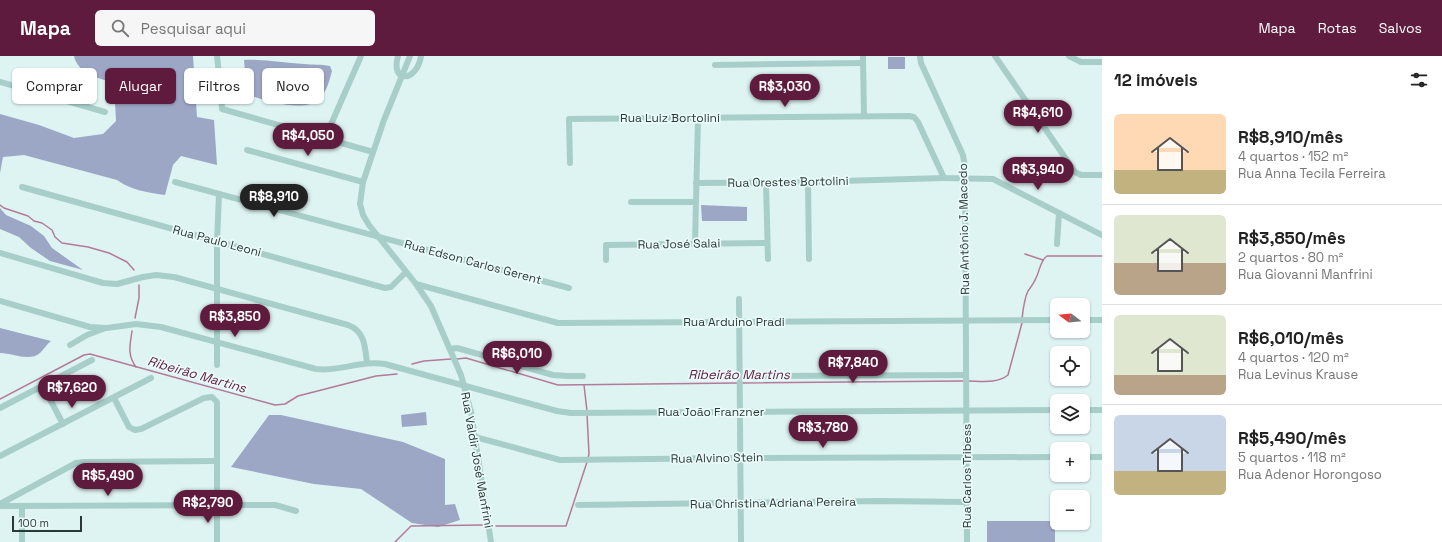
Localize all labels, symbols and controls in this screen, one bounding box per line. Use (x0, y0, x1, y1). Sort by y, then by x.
search box (95, 10, 375, 46)
text: Mapa (20, 16, 71, 41)
icon: search (109, 17, 131, 39)
text: Pesquisar aqui (141, 19, 246, 38)
text: Mapa (1258, 19, 1296, 37)
text: Rotas (1318, 19, 1357, 37)
text: Salvos (1379, 19, 1422, 37)
chip: Comprar (12, 68, 97, 104)
chip: Alugar (105, 68, 176, 104)
chip: Filtros (184, 68, 254, 104)
chip: Novo (262, 68, 324, 104)
text: 12 imóveis (1114, 69, 1198, 91)
icon: filters (1408, 69, 1430, 91)
pin: R$3,030 (748, 74, 822, 108)
text: R$3,030 (759, 78, 811, 95)
pin: R$4,610 (1001, 100, 1075, 134)
text: R$4,610 (1013, 104, 1063, 121)
street label: Rua Luiz Bortolini (620, 110, 720, 126)
pin: R$4,050 (271, 123, 345, 157)
text: R$8,910/mês (1238, 126, 1343, 148)
text: R$4,050 (282, 127, 334, 144)
icon: home (1146, 130, 1194, 178)
text: 4 quartos · 152 m² (1238, 148, 1348, 165)
pin: R$3,940 (1001, 157, 1075, 191)
text: R$3,940 (1012, 161, 1064, 178)
street label: Rua Antônio J. Macedo (955, 163, 973, 295)
text: Rua Anna Tecila Ferreira (1238, 165, 1386, 182)
street label: Rua Orestes Bortolini (727, 173, 849, 191)
pin: R$8,910 (237, 184, 311, 218)
text: R$8,910 (249, 188, 299, 205)
street label: Rua Paulo Leoni (171, 222, 263, 260)
text: R$3,850/mês (1238, 227, 1346, 249)
icon: home (1146, 231, 1194, 279)
street label: Rua José Salai (638, 235, 721, 253)
street label: Rua Edson Carlos Gerent (403, 236, 543, 288)
text: 2 quartos · 80 m² (1238, 249, 1343, 266)
text: Rua Giovanni Manfrini (1238, 266, 1373, 283)
north arrow (1050, 298, 1090, 338)
map controls (1050, 298, 1090, 530)
pin: R$3,850 (198, 304, 272, 338)
text: R$3,850 (209, 308, 261, 325)
street label: Rua Arduino Pradi (683, 314, 785, 330)
text: R$6,010/mês (1238, 327, 1344, 349)
icon: home (1146, 331, 1194, 379)
pin: R$6,010 (480, 341, 554, 375)
text: R$6,010 (492, 345, 542, 362)
button: locate (1050, 346, 1090, 386)
text: 4 quartos · 120 m² (1238, 349, 1349, 366)
pin: R$7,840 (816, 350, 890, 384)
water label: Ribeirão Martins (146, 352, 249, 397)
text: R$7,840 (828, 354, 878, 371)
water label: Ribeirão Martins (688, 366, 791, 383)
text: Rua Levinus Krause (1238, 366, 1358, 383)
pin: R$7,620 (35, 375, 109, 409)
text: R$7,620 (47, 379, 97, 396)
street label: Rua Valdir José Manfrini (457, 391, 497, 529)
button: layers (1050, 394, 1090, 434)
street label: Rua João Franzner (658, 404, 765, 420)
pin: R$3,780 (786, 415, 860, 449)
text: R$3,780 (798, 419, 848, 436)
street label: Rua Carlos Tribess (959, 424, 975, 528)
text: R$5,490/mês (1238, 427, 1346, 449)
icon: home (1146, 431, 1194, 479)
button: + (1050, 442, 1090, 482)
street label: Rua Alvino Stein (671, 449, 763, 467)
text: 5 quartos · 118 m² (1238, 449, 1346, 466)
pin: R$5,490 (71, 463, 145, 497)
text: Rua Adenor Horongoso (1238, 466, 1382, 483)
text: R$5,490 (82, 467, 134, 484)
pin: R$2,790 (171, 490, 245, 524)
button: − (1050, 490, 1090, 530)
text: R$2,790 (183, 494, 233, 511)
street label: Rua Christina Adriana Pereira (690, 494, 856, 512)
scale bar (12, 514, 82, 533)
text: 100 m (18, 516, 49, 530)

